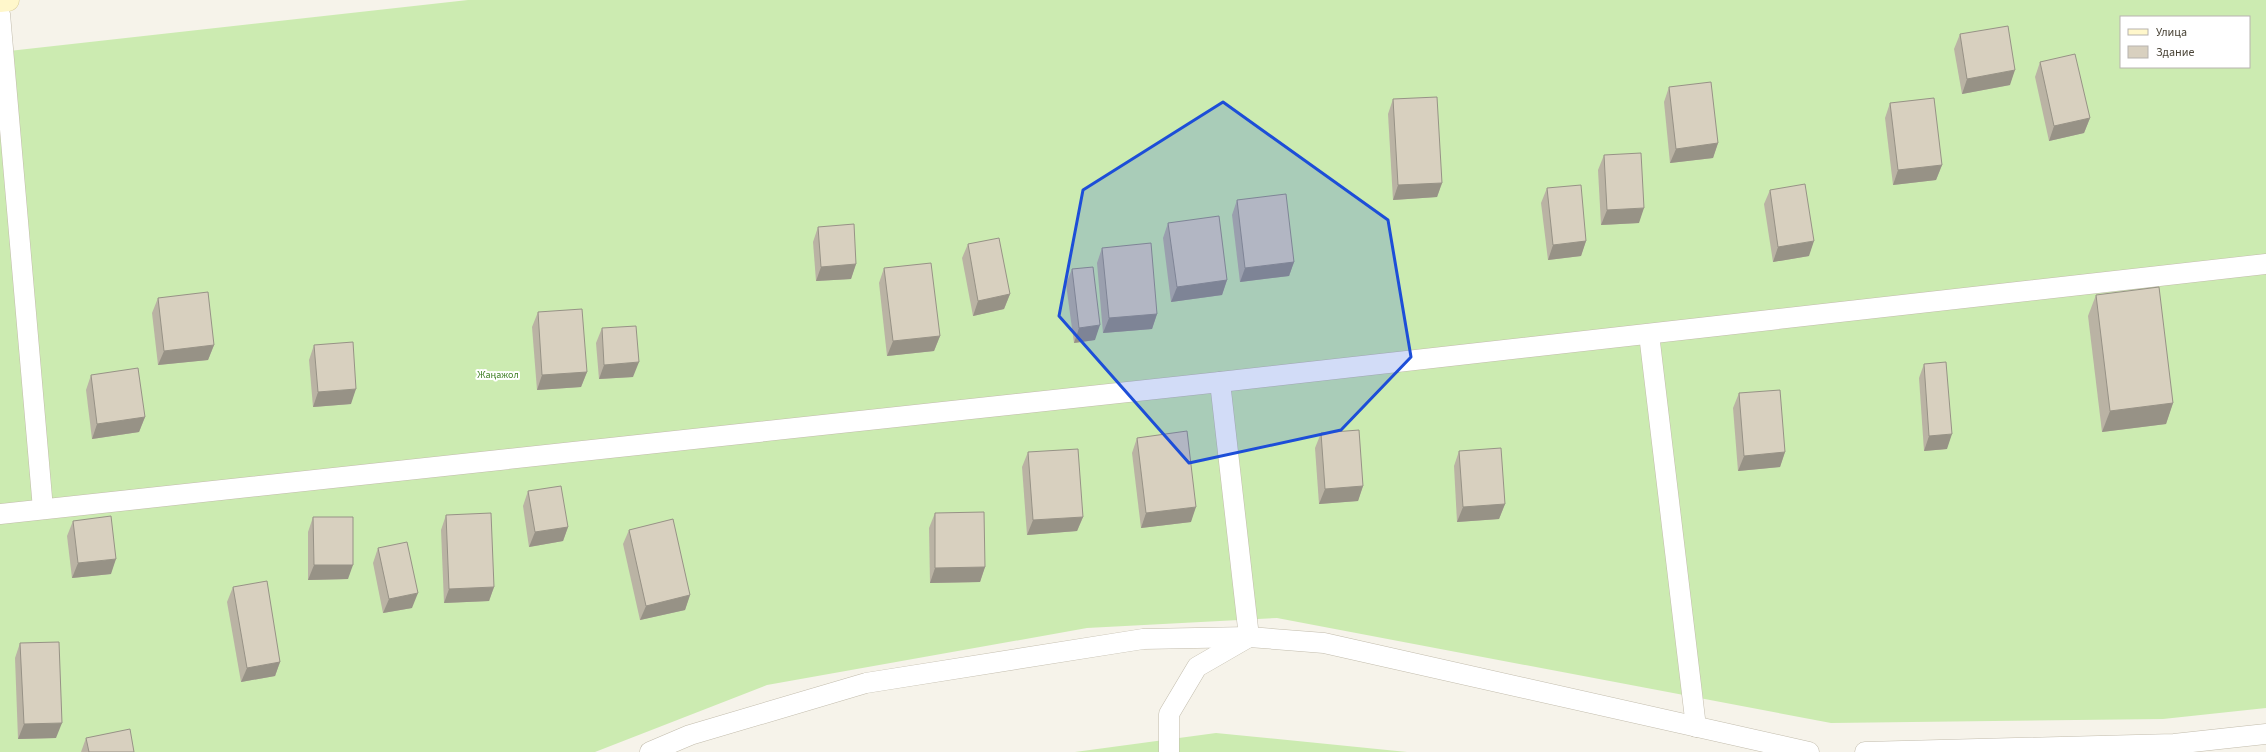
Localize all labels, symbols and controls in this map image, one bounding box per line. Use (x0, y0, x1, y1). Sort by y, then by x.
legend (2120, 16, 2250, 68)
text: Улица (2156, 24, 2187, 41)
text: Здание (2156, 44, 2195, 61)
park label: Жаңажол (477, 368, 519, 382)

